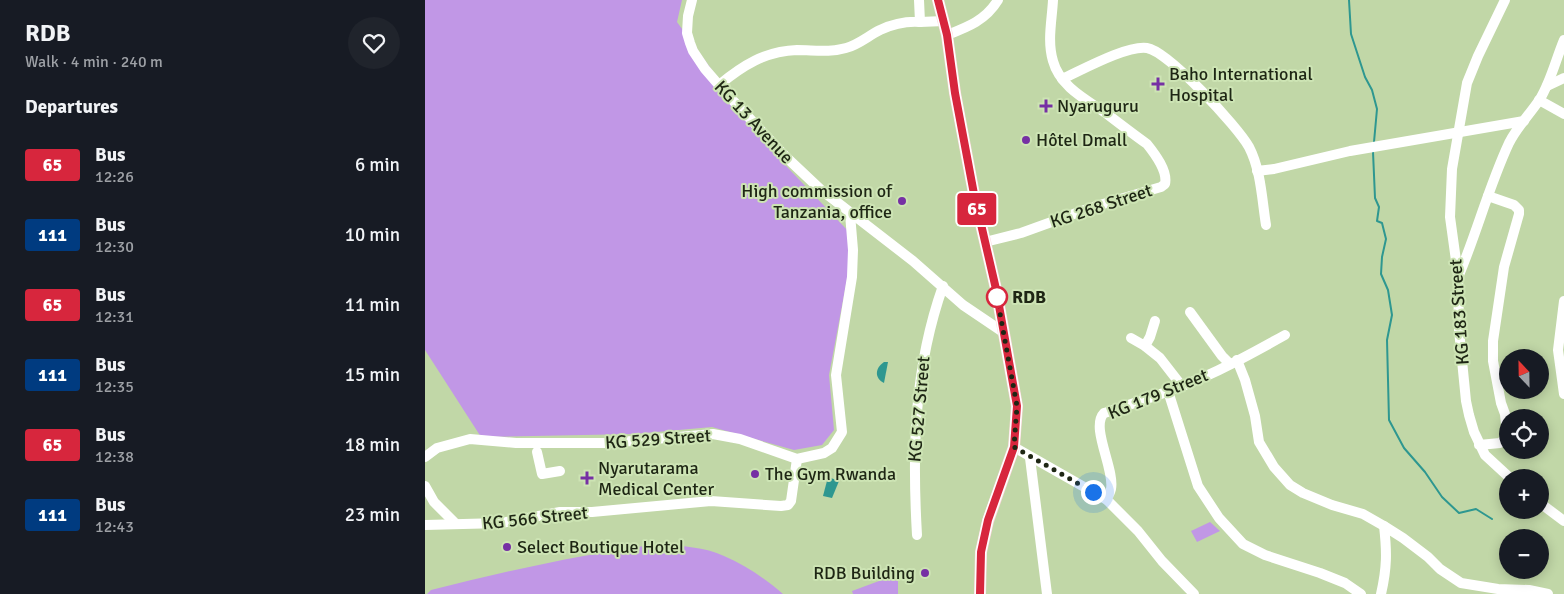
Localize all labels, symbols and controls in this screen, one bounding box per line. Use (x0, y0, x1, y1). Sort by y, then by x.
button: heart (348, 17, 400, 69)
text: RDB (25, 18, 71, 48)
text: Walk · 4 min · 240 m (25, 52, 163, 72)
place label: Baho International Hospital (1169, 63, 1313, 106)
street label: KG 13 Avenue (710, 76, 798, 168)
marker: Baho International Hospital (1151, 77, 1165, 91)
text: Departures (25, 95, 118, 119)
place label: Nyaruguru (1057, 95, 1139, 117)
marker: Nyaruguru (1039, 99, 1053, 113)
place label: Hôtel Dmall (1036, 129, 1127, 151)
marker: Hôtel Dmall (1020, 134, 1032, 146)
text: Bus (95, 143, 126, 167)
text: 6 min (355, 153, 400, 177)
text: 65 (43, 154, 62, 176)
text: 12:26 (95, 167, 134, 187)
street label: KG 268 Street (1047, 179, 1155, 233)
place label: High commission of Tanzania, office (741, 180, 893, 223)
line badge: 65 (955, 193, 999, 225)
marker: High commission of Tanzania, office (896, 195, 908, 207)
text: 65 (967, 198, 987, 220)
text: Bus (95, 213, 126, 237)
text: 10 min (345, 223, 400, 247)
text: 111 (38, 224, 67, 246)
text: 12:30 (95, 237, 134, 257)
street label: KG 183 Street (1444, 258, 1474, 366)
text: Bus (95, 283, 126, 307)
marker: RDB (986, 286, 1008, 308)
place label: RDB (1012, 286, 1046, 308)
text: 11 min (345, 293, 400, 317)
text: 65 (43, 294, 62, 316)
text: 12:31 (95, 307, 134, 327)
north arrow (1499, 349, 1549, 399)
map controls (1499, 349, 1549, 579)
text: Bus (95, 353, 126, 377)
street label: KG 527 Street (903, 355, 935, 463)
text: 15 min (345, 363, 400, 387)
text: 111 (38, 364, 67, 386)
street label: KG 179 Street (1105, 364, 1211, 424)
text: 12:35 (95, 377, 134, 397)
button: locate (1499, 409, 1549, 459)
text: Bus (95, 423, 126, 447)
street label: KG 529 Street (604, 424, 712, 454)
text: 18 min (345, 433, 400, 457)
text: 65 (43, 434, 62, 456)
text: 12:38 (95, 447, 134, 467)
place label: Nyarutarama Medical Center (598, 457, 714, 500)
place label: The Gym Rwanda (765, 463, 896, 485)
marker: The Gym Rwanda (749, 468, 761, 480)
button: + (1499, 469, 1549, 519)
marker: Nyarutarama Medical Center (580, 471, 594, 485)
your location (1081, 480, 1106, 505)
text: Bus (95, 493, 126, 517)
street label: KG 566 Street (481, 502, 589, 534)
text: 23 min (345, 503, 400, 527)
text: 111 (38, 504, 67, 526)
text: 12:43 (95, 517, 134, 537)
button: − (1499, 529, 1549, 579)
place label: Select Boutique Hotel (517, 536, 684, 558)
marker: Select Boutique Hotel (501, 541, 513, 553)
place label: RDB Building (813, 562, 915, 584)
marker: RDB Building (919, 567, 931, 579)

